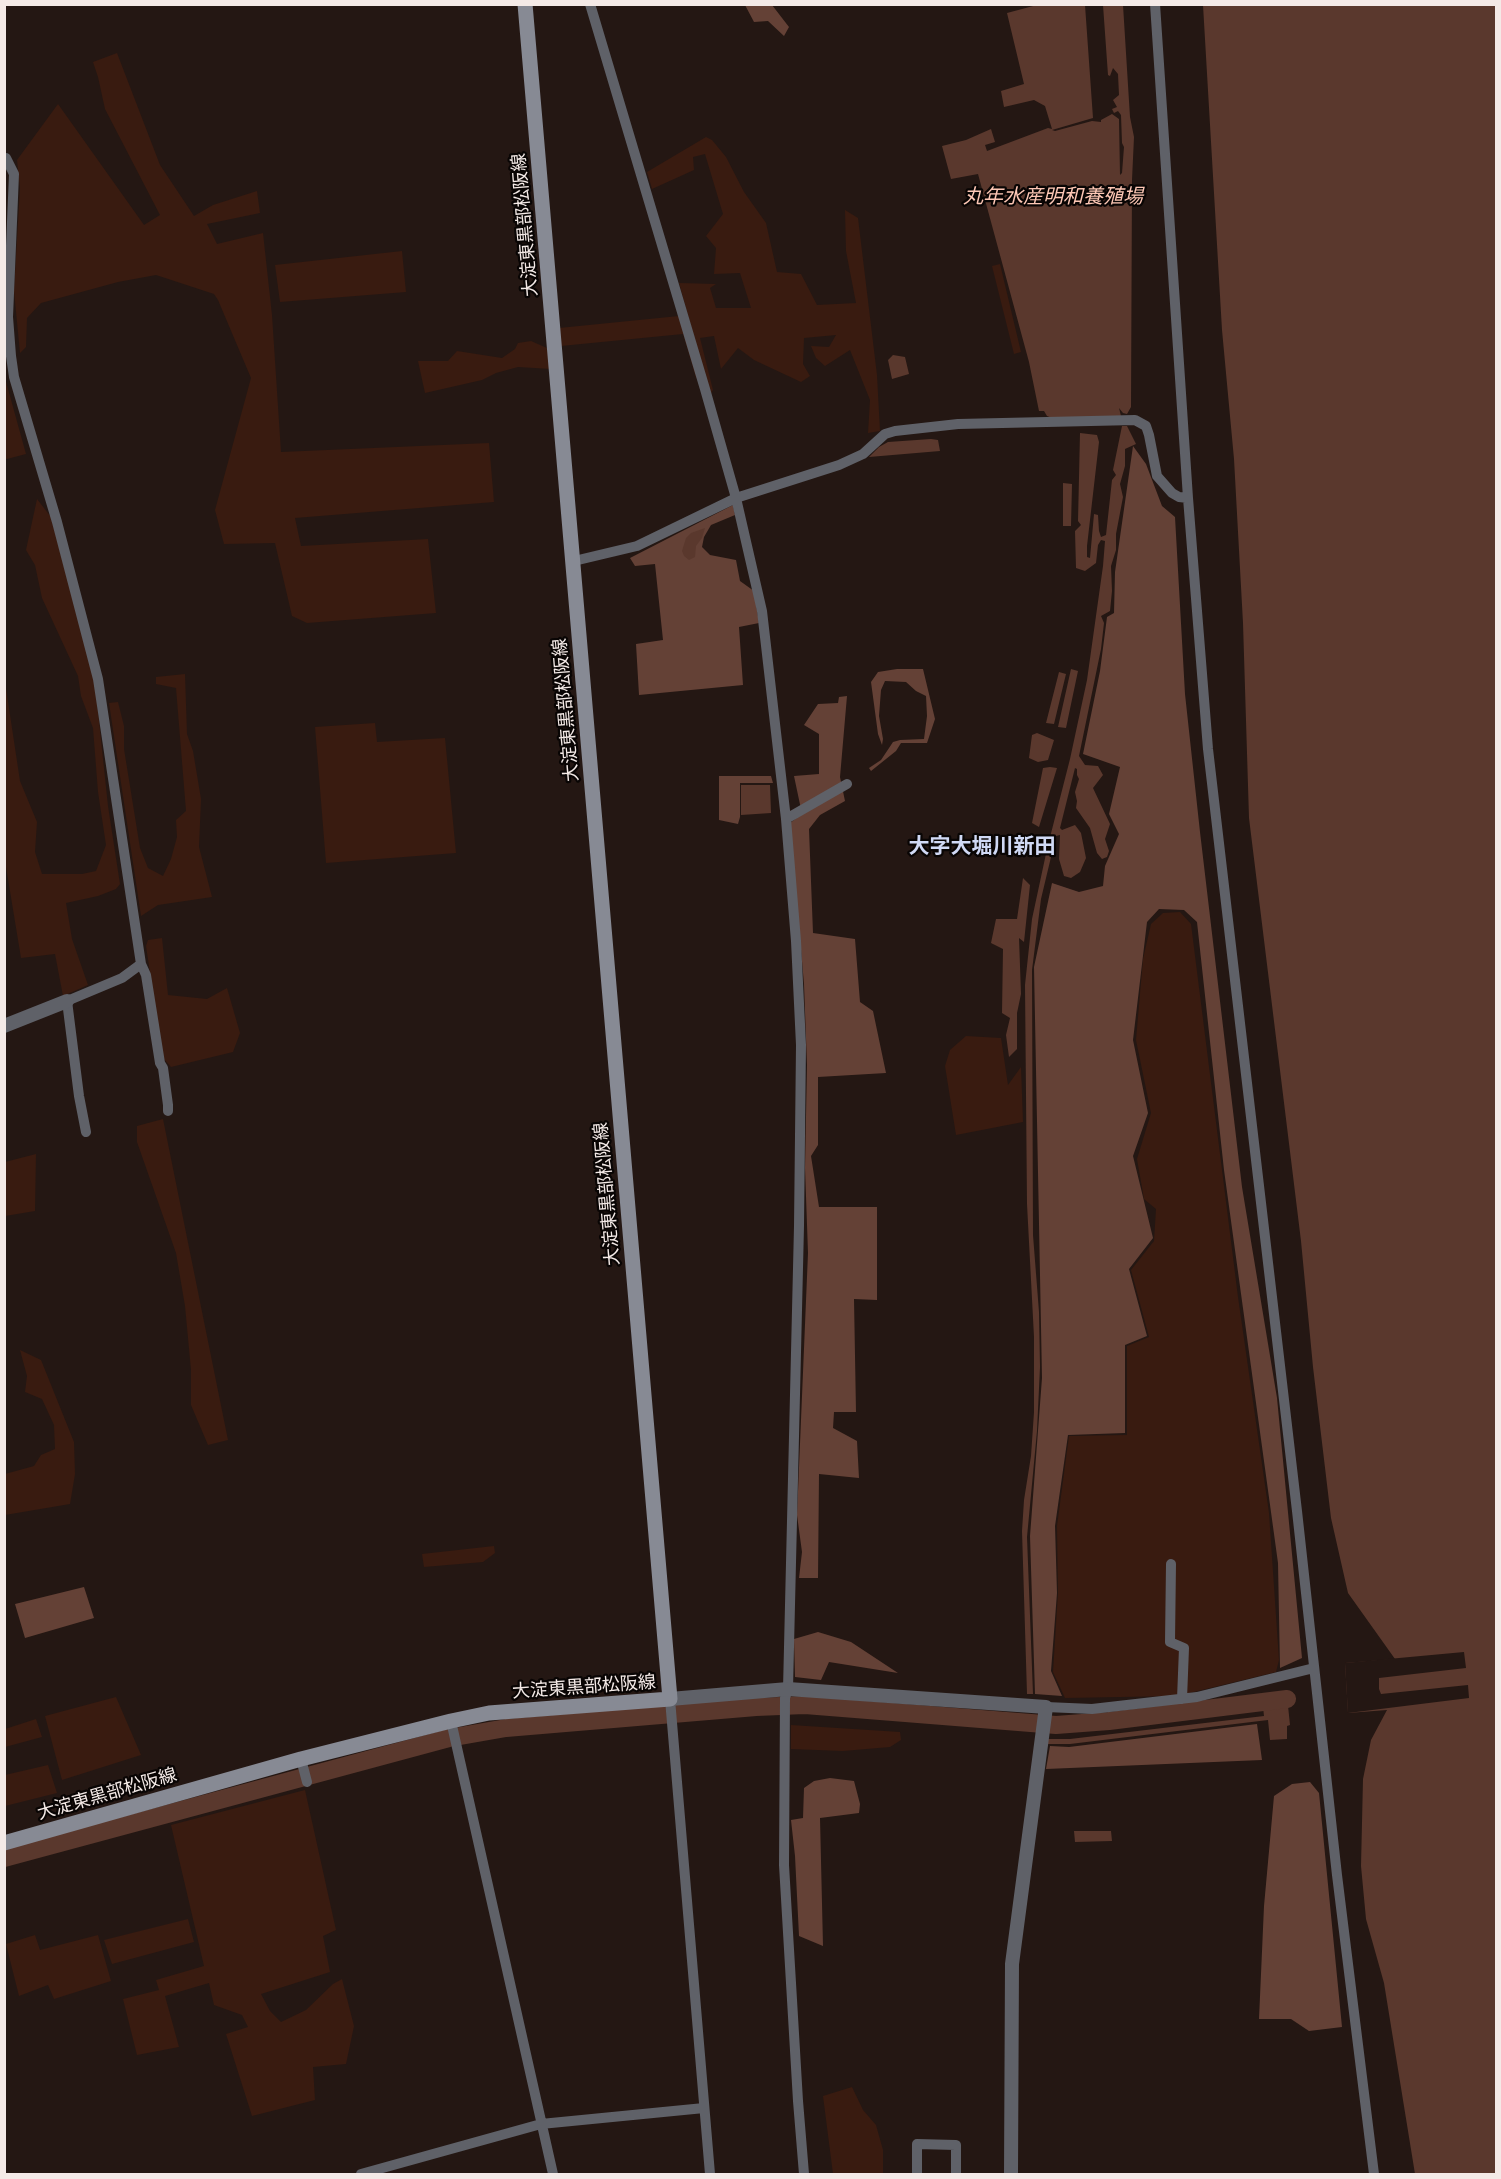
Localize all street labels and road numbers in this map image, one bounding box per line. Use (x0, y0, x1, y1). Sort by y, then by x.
street label: 大淀東黒部松阪線 (508, 152, 542, 298)
street label: 大淀東黒部松阪線 (549, 637, 583, 783)
street label: 大淀東黒部松阪線 (590, 1121, 624, 1267)
street label: 大淀東黒部松阪線 (511, 1671, 657, 1703)
street label: 大淀東黒部松阪線 (35, 1764, 179, 1824)

